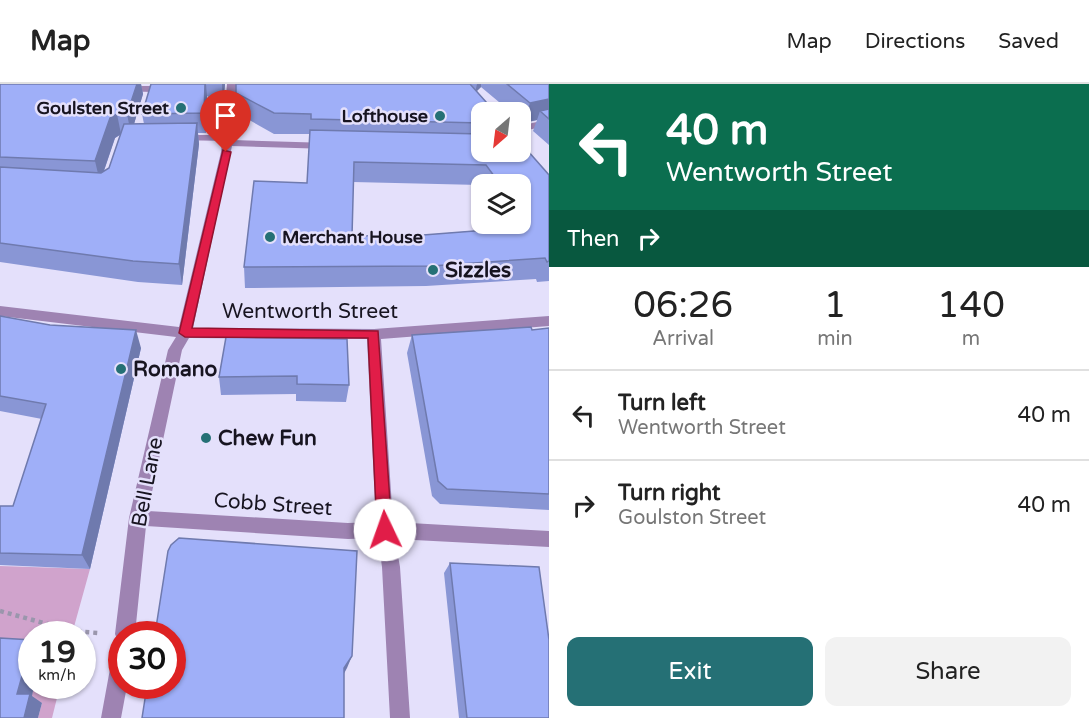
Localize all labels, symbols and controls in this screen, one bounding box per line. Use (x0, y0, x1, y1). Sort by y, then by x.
text: Map (30, 24, 90, 58)
text: Map (786, 29, 832, 54)
text: Directions (865, 29, 965, 54)
text: Saved (998, 29, 1059, 54)
pin (200, 90, 251, 152)
place label: Goulsten Street (36, 97, 169, 119)
icon: arrive (209, 99, 242, 132)
marker: Goulsten Street (174, 101, 188, 115)
north arrow (471, 102, 531, 162)
map controls (471, 102, 531, 234)
place label: Lofthouse (342, 105, 428, 127)
text: 40 m (666, 105, 768, 156)
icon: left (567, 108, 645, 186)
marker: Lofthouse (433, 109, 447, 123)
text: Wentworth Street (666, 156, 893, 189)
button: layers (471, 174, 531, 234)
icon: right (632, 222, 665, 255)
place label: Merchant House (282, 226, 423, 248)
text: Then (567, 226, 620, 252)
marker: Merchant House (263, 230, 277, 244)
place label: Sizzles (445, 258, 511, 283)
marker: Sizzles (426, 263, 440, 277)
text: 06:26 (633, 284, 733, 327)
text: 1 (824, 284, 846, 327)
text: 140 (937, 284, 1005, 327)
street label: Wentworth Street (222, 299, 398, 324)
text: Arrival (652, 327, 714, 351)
text: min (817, 327, 853, 351)
text: m (962, 327, 980, 351)
place label: Romano (133, 357, 218, 382)
marker: Romano (114, 362, 128, 376)
text: Turn left (618, 390, 706, 416)
icon: left (567, 399, 600, 432)
text: 40 m (1017, 402, 1071, 428)
text: Wentworth Street (618, 416, 786, 440)
place label: Chew Fun (218, 426, 317, 451)
marker: Chew Fun (199, 431, 213, 445)
street label: Bell Lane (127, 435, 168, 529)
text: Turn right (618, 480, 720, 506)
street label: Cobb Street (213, 488, 333, 521)
icon: right (567, 489, 600, 522)
text: 40 m (1017, 492, 1071, 518)
position arrow (353, 498, 417, 562)
text: Goulston Street (618, 506, 766, 530)
speed limit sign: 30 (108, 621, 186, 699)
text: 19 (38, 634, 76, 671)
button: Exit (567, 637, 813, 706)
button: Share (825, 637, 1071, 706)
text: km/h (38, 666, 76, 684)

